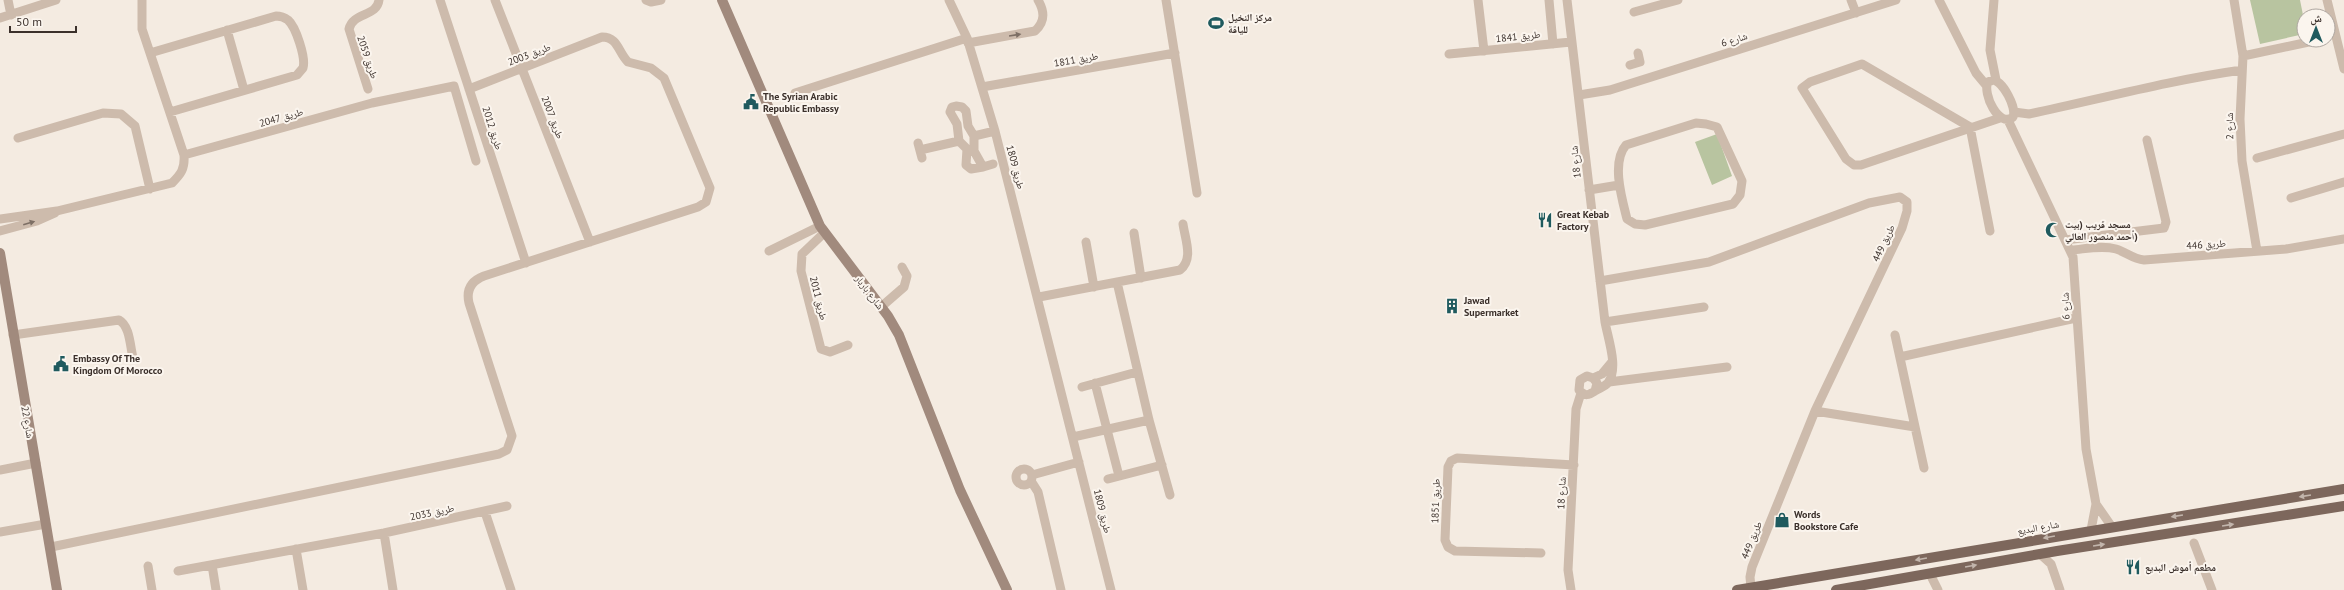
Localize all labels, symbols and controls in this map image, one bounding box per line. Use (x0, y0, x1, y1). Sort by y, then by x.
scale bar (10, 8, 76, 34)
north arrow (2296, 8, 2336, 48)
place label: مركز النخيل للياقة (1228, 11, 1272, 36)
text: ش (2310, 11, 2322, 26)
text: 50 m (16, 14, 42, 29)
sports icon: مركز النخيل للياقة (1207, 14, 1225, 32)
street label: طريق 1841 (1495, 28, 1541, 45)
street label: شارع 6 (1719, 29, 1749, 50)
one-way arrow (1009, 32, 1021, 38)
street label: طريق 2059 (354, 34, 381, 81)
street label: طريق 2003 (506, 40, 553, 69)
street label: طريق 1811 (1053, 49, 1100, 70)
place label: The Syrian Arabic Republic Embassy (763, 90, 839, 115)
public building icon: The Syrian Arabic Republic Embassy (742, 93, 760, 111)
street label: طريق 2007 (538, 94, 567, 141)
street label: طريق 2047 (258, 105, 305, 130)
street label: طريق 2012 (479, 105, 506, 152)
street label: شارع 2 (2223, 112, 2236, 140)
street label: طريق 1809 (1003, 144, 1028, 191)
street label: شارع 18 (1567, 145, 1584, 179)
place label: Great Kebab Factory (1557, 208, 1610, 233)
restaurant icon: Great Kebab Factory (1536, 211, 1554, 229)
place label: مسجد قريب (بيت أحمد منصور العالي) (2065, 218, 2138, 244)
one-way arrow (24, 220, 36, 226)
mosque icon: مسجد قريب (بيت أحمد منصور العالي) (2044, 221, 2062, 239)
street label: طريق 449 (1869, 222, 1898, 264)
street label: طريق 446 (2186, 237, 2227, 252)
street label: شارع باربار (852, 272, 887, 313)
street label: طريق 2011 (807, 275, 830, 322)
street label: شارع 6 (2059, 292, 2072, 320)
place label: Jawad Supermarket (1463, 294, 1519, 319)
building icon: Jawad Supermarket (1443, 297, 1461, 315)
place label: Embassy Of The Kingdom Of Morocco (73, 352, 163, 377)
public building icon: Embassy Of The Kingdom Of Morocco (52, 355, 70, 373)
street label: شارع 22 (18, 405, 37, 440)
street label: شارع 18 (1554, 476, 1569, 510)
street label: طريق 1851 (1428, 478, 1443, 524)
street label: طريق 1809 (1091, 488, 1114, 535)
one-way arrow (2299, 493, 2312, 499)
street label: طريق 2033 (409, 501, 456, 524)
place label: Words Bookstore Cafe (1794, 508, 1858, 533)
shop icon: Words Bookstore Cafe (1773, 511, 1791, 529)
one-way arrow (2171, 513, 2183, 519)
street label: شارع البديع (2016, 517, 2060, 538)
street label: طريق 449 (1738, 519, 1765, 561)
one-way arrow (2222, 522, 2234, 528)
one-way arrow (2043, 534, 2055, 540)
one-way arrow (2093, 542, 2105, 548)
one-way arrow (1915, 556, 1927, 562)
restaurant icon: مطعم أموش البديع (2124, 558, 2142, 576)
place label: مطعم أموش البديع (2145, 561, 2216, 575)
one-way arrow (1965, 563, 1977, 569)

